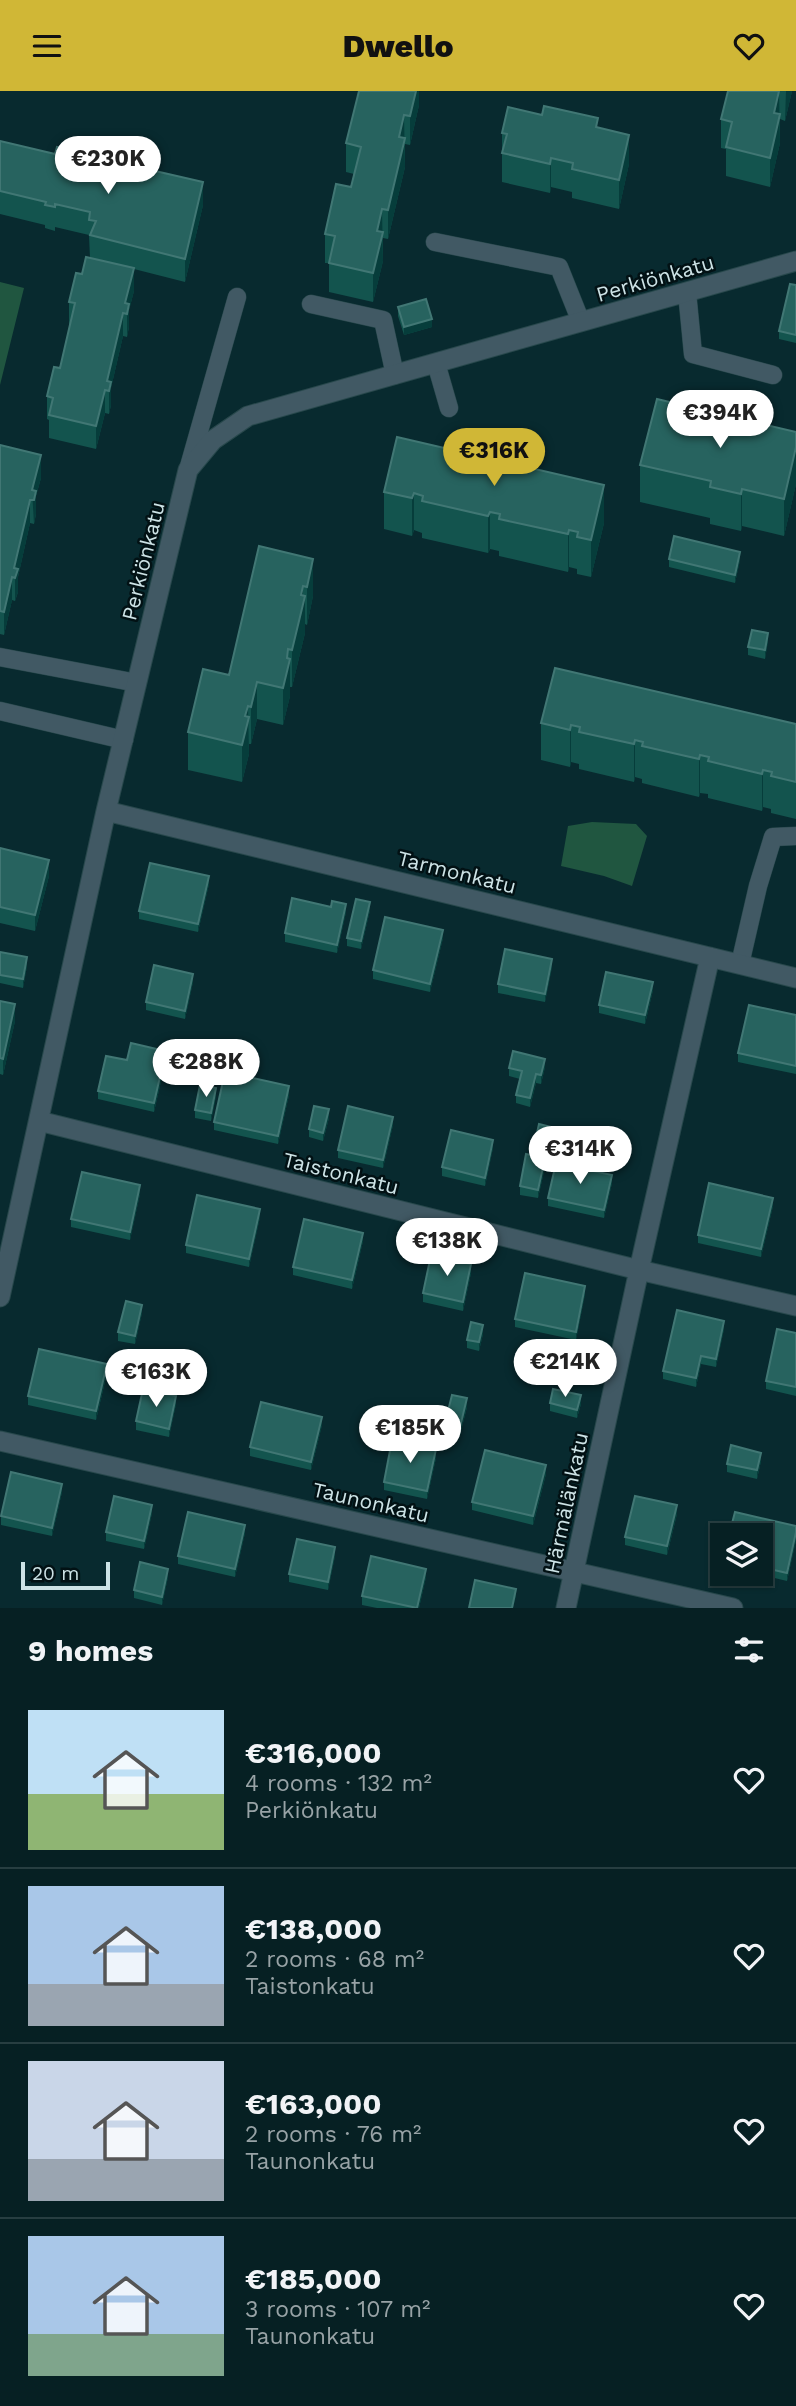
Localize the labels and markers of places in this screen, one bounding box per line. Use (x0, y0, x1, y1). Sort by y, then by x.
pin: €230K (59, 137, 157, 196)
pin: €394K (671, 391, 769, 450)
pin: €316K (445, 429, 543, 488)
pin: €288K (157, 1039, 255, 1099)
pin: €314K (531, 1127, 629, 1186)
pin: €138K (398, 1219, 496, 1278)
pin: €214K (516, 1339, 614, 1399)
pin: €163K (107, 1349, 205, 1409)
pin: €185K (361, 1405, 459, 1465)

